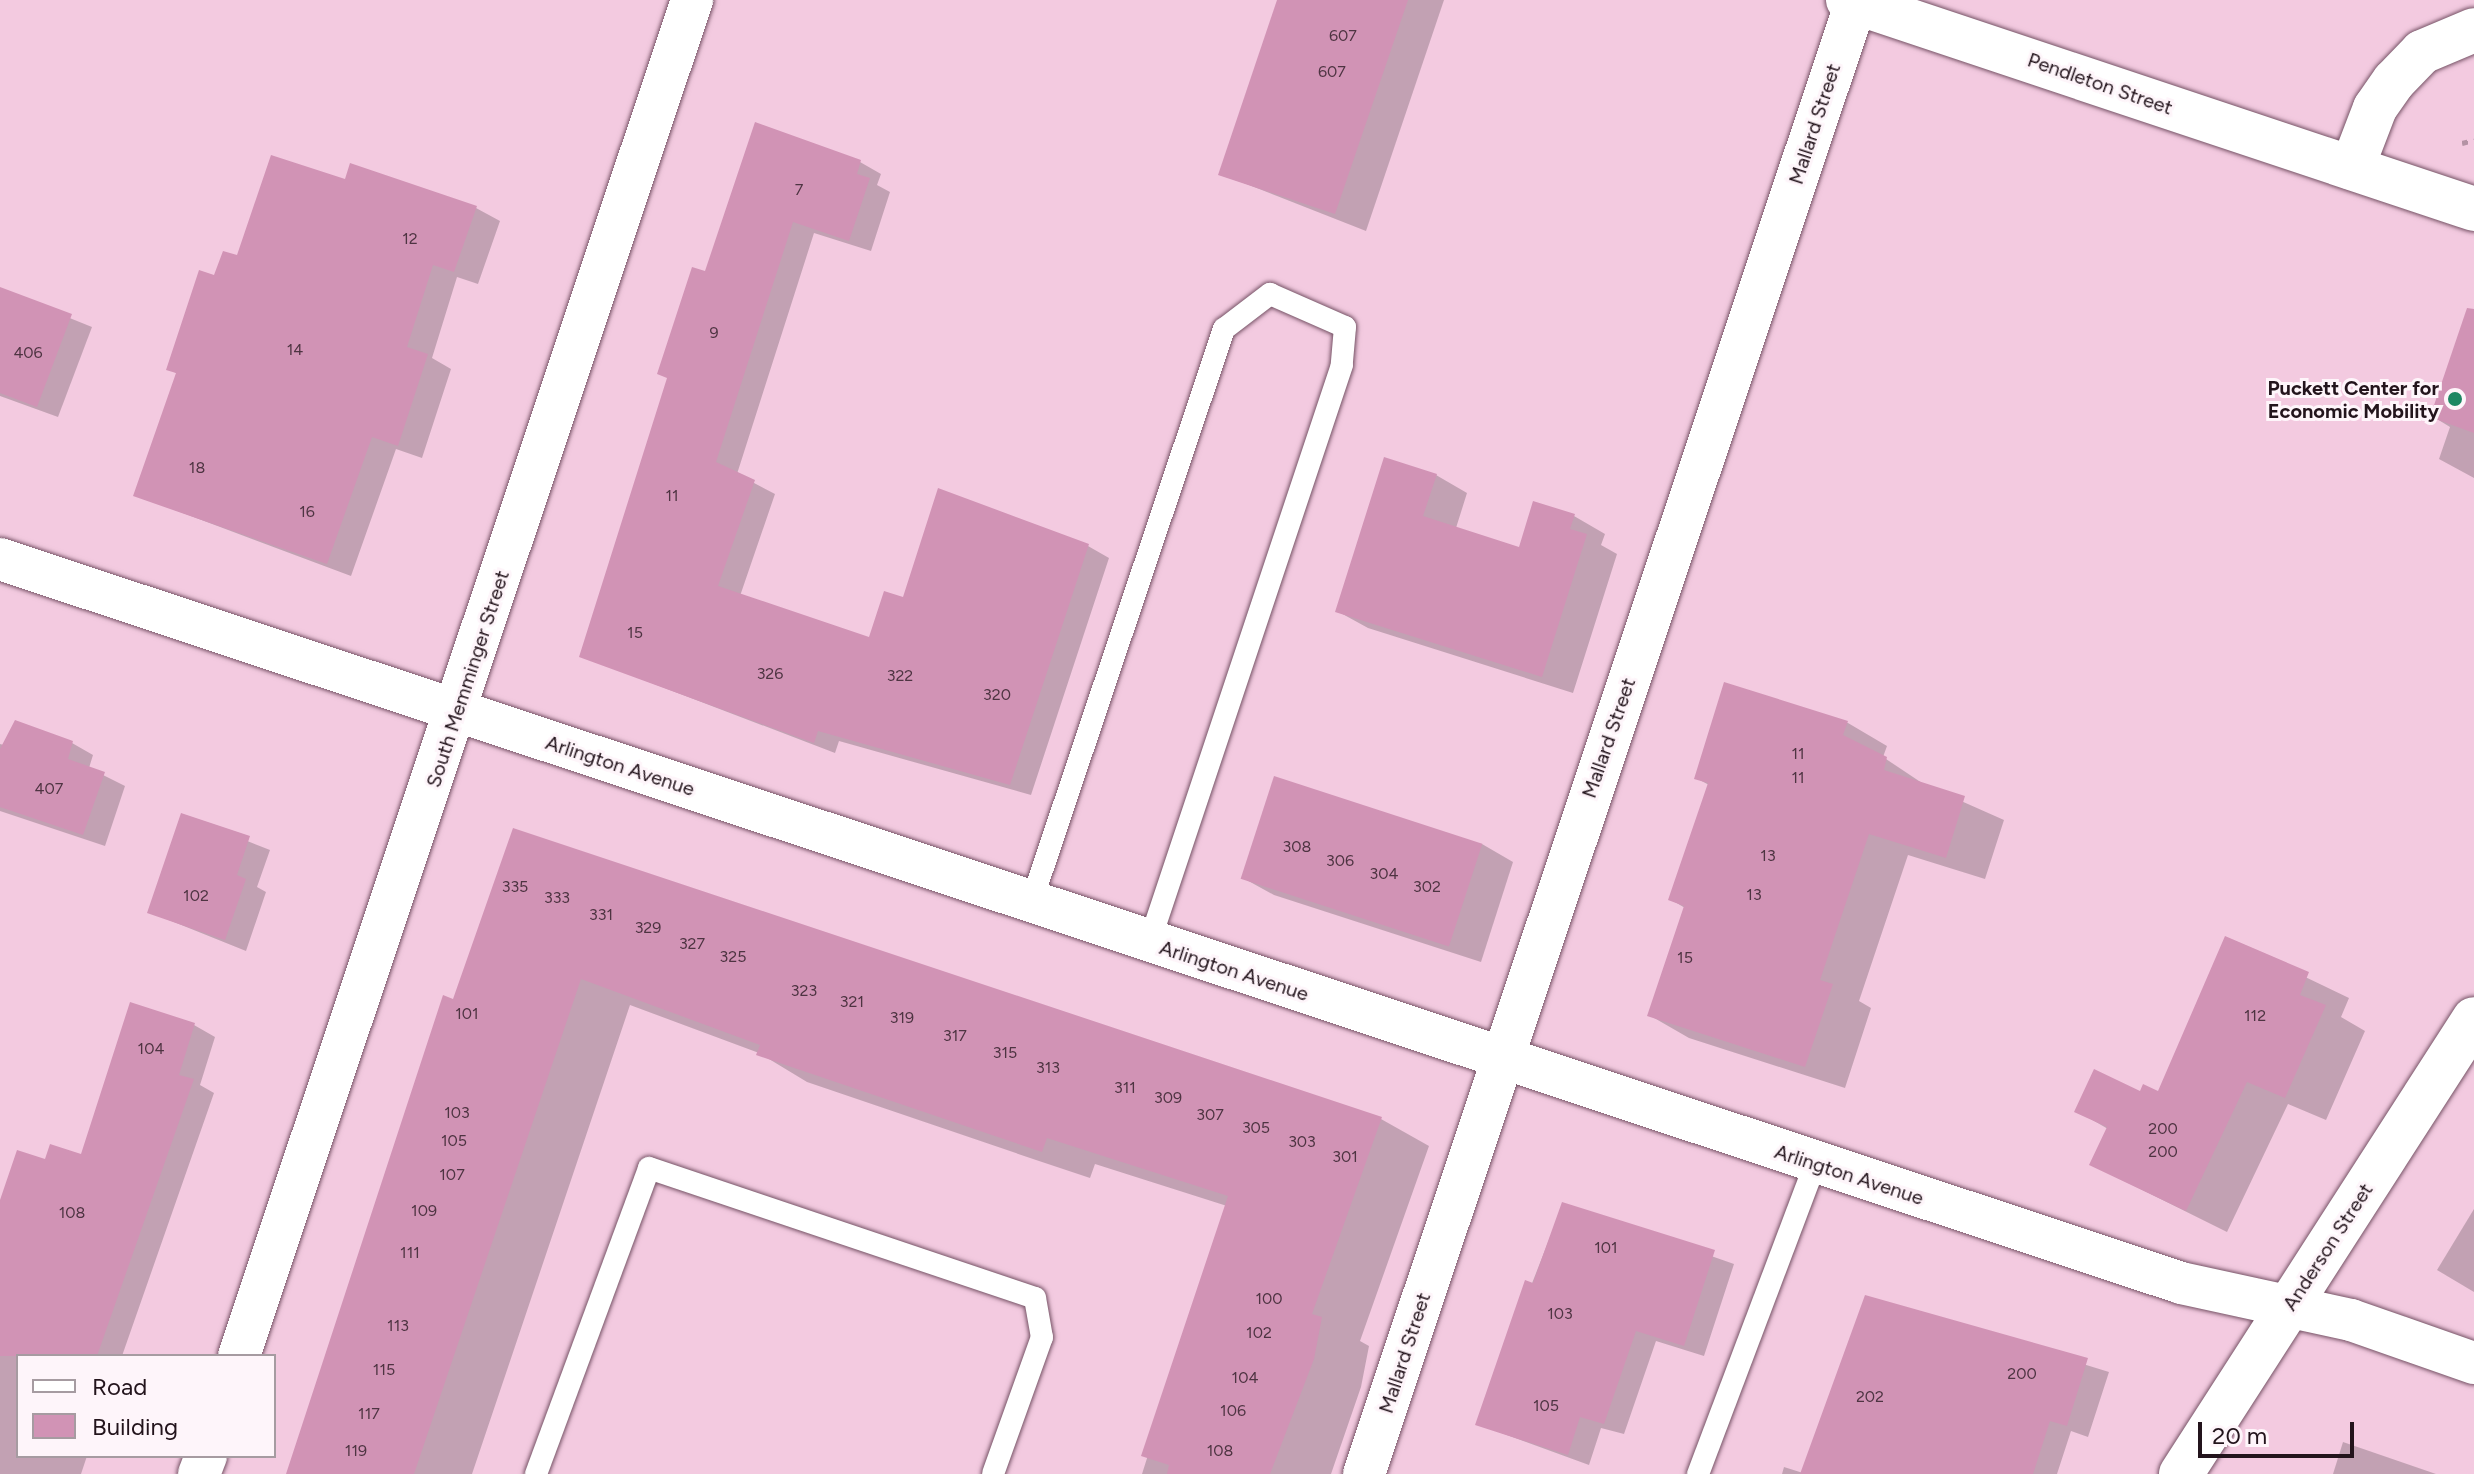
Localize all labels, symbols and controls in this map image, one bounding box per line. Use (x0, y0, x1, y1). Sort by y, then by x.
house number: 607 (1329, 26, 1357, 46)
street label: Pendleton Street (2024, 48, 2176, 120)
street label: Mallard Street (1784, 61, 1846, 187)
house number: 607 (1318, 62, 1346, 82)
house number: 7 (795, 180, 803, 200)
house number: 12 (402, 229, 418, 249)
house number: 9 (709, 323, 719, 343)
house number: 14 (287, 340, 303, 360)
house number: 406 (13, 343, 43, 363)
place label: Puckett Center for Economic Mobility (2268, 376, 2439, 423)
marker: Puckett Center for Economic Mobility (2446, 390, 2464, 408)
house number: 18 (189, 458, 205, 478)
house number: 11 (665, 486, 679, 506)
house number: 16 (299, 502, 315, 522)
street label: South Memminger Street (422, 567, 514, 791)
house number: 15 (627, 623, 643, 643)
house number: 326 (757, 664, 783, 684)
house number: 322 (887, 666, 913, 686)
street label: Mallard Street (1577, 675, 1641, 801)
house number: 320 (983, 685, 1011, 705)
street label: Arlington Avenue (543, 731, 697, 801)
house number: 11 (1791, 744, 1805, 764)
house number: 11 (1791, 768, 1805, 788)
house number: 407 (35, 779, 63, 799)
house number: 308 (1283, 837, 1311, 857)
house number: 13 (1760, 846, 1776, 866)
house number: 306 (1326, 851, 1354, 871)
house number: 304 (1370, 864, 1398, 884)
house number: 335 (502, 877, 528, 897)
house number: 302 (1413, 877, 1441, 897)
house number: 13 (1746, 885, 1762, 905)
house number: 102 (183, 886, 209, 906)
house number: 333 (544, 888, 570, 908)
house number: 331 (589, 905, 613, 925)
house number: 329 (635, 918, 661, 938)
house number: 327 (679, 934, 705, 954)
street label: Arlington Avenue (1157, 936, 1311, 1006)
house number: 325 (720, 947, 746, 967)
house number: 15 (1677, 948, 1693, 968)
house number: 323 (791, 981, 817, 1001)
house number: 321 (840, 992, 864, 1012)
house number: 101 (455, 1004, 479, 1024)
house number: 112 (2244, 1006, 2266, 1026)
house number: 319 (890, 1008, 914, 1028)
house number: 317 (943, 1026, 967, 1046)
house number: 104 (138, 1039, 164, 1059)
house number: 315 (993, 1043, 1017, 1063)
house number: 313 (1036, 1058, 1060, 1078)
house number: 311 (1114, 1078, 1136, 1098)
house number: 309 (1154, 1088, 1182, 1108)
house number: 103 (444, 1103, 470, 1123)
house number: 307 (1196, 1105, 1224, 1125)
house number: 305 (1242, 1118, 1270, 1138)
house number: 200 (2148, 1119, 2178, 1139)
house number: 105 (441, 1131, 467, 1151)
house number: 303 (1288, 1132, 1316, 1152)
street label: Arlington Avenue (1772, 1140, 1926, 1210)
house number: 200 (2148, 1142, 2178, 1162)
house number: 301 (1332, 1147, 1358, 1167)
house number: 107 (439, 1165, 465, 1185)
street label: Anderson Street (2278, 1179, 2378, 1315)
house number: 109 (411, 1201, 437, 1221)
house number: 108 (59, 1203, 85, 1223)
house number: 101 (1594, 1238, 1618, 1258)
house number: 111 (400, 1243, 420, 1263)
house number: 100 (1255, 1289, 1283, 1309)
street label: Mallard Street (1374, 1290, 1436, 1416)
house number: 103 (1547, 1304, 1573, 1324)
house number: 113 (387, 1316, 409, 1336)
house number: 102 (1246, 1323, 1272, 1343)
legend (16, 1354, 276, 1458)
house number: 115 (373, 1360, 395, 1380)
house number: 200 (2007, 1364, 2037, 1384)
house number: 104 (1232, 1368, 1258, 1388)
text: Road (92, 1372, 147, 1401)
house number: 202 (1856, 1387, 1884, 1407)
house number: 105 (1533, 1396, 1559, 1416)
house number: 106 (1220, 1401, 1246, 1421)
house number: 117 (358, 1404, 380, 1424)
scale bar (2202, 1406, 2358, 1456)
text: Building (92, 1412, 178, 1441)
text: 20 m (2212, 1421, 2267, 1450)
house number: 119 (345, 1441, 367, 1461)
house number: 108 (1207, 1441, 1233, 1461)

